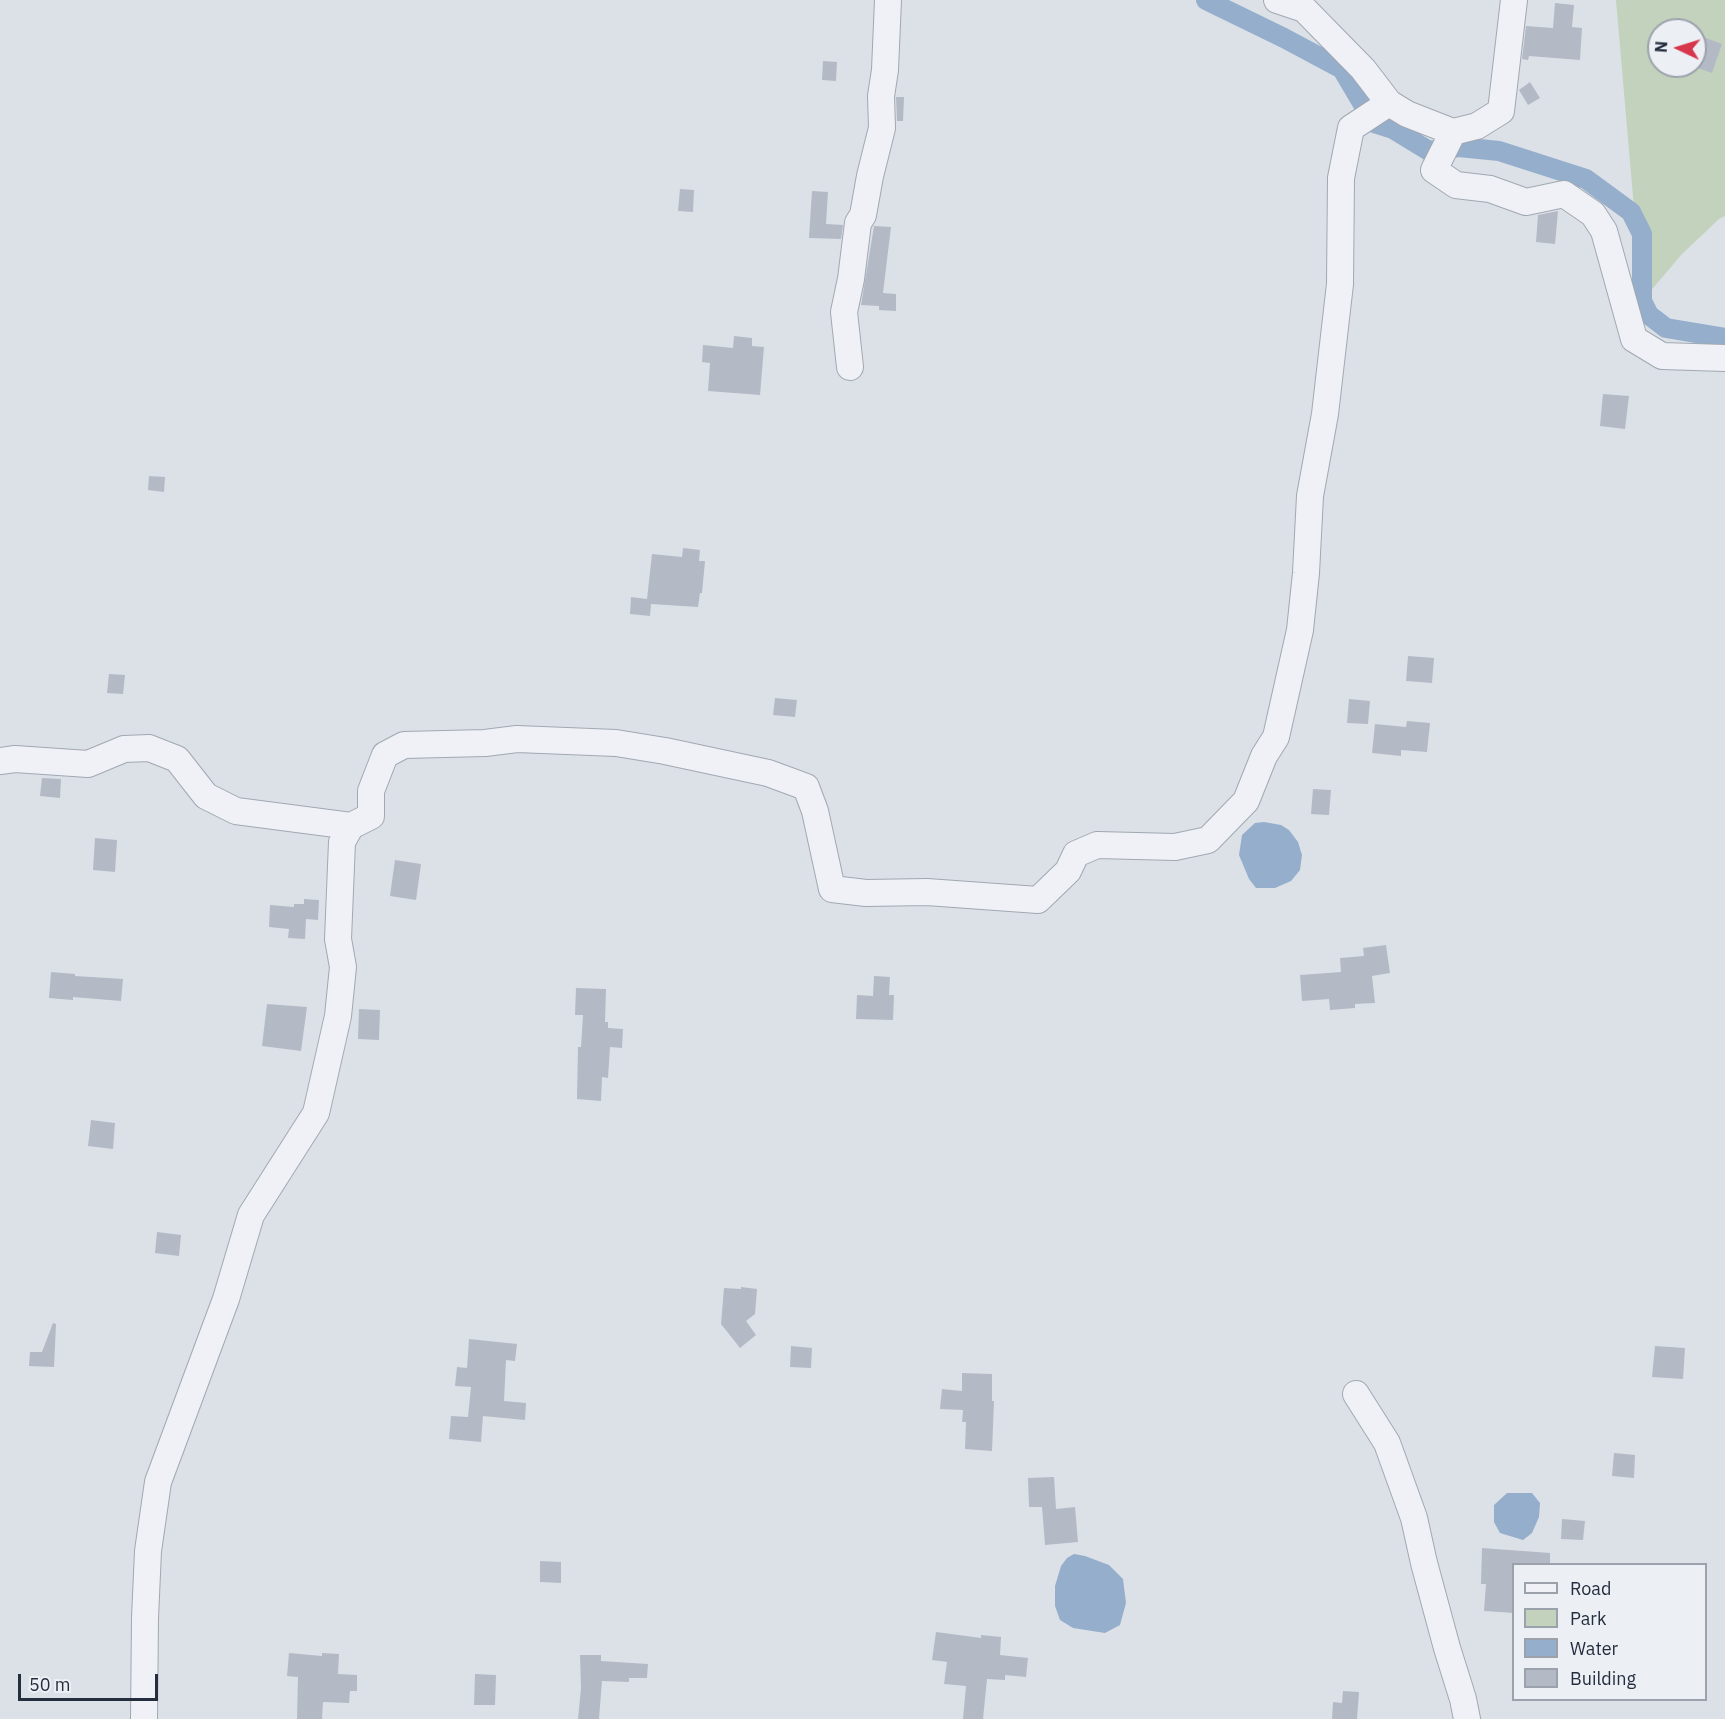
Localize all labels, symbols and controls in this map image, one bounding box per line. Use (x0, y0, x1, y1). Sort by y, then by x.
north arrow (1647, 18, 1707, 78)
text: N (1651, 40, 1671, 53)
legend (1512, 1563, 1707, 1701)
text: Road (1570, 1577, 1611, 1600)
text: Park (1570, 1607, 1606, 1630)
text: Water (1570, 1637, 1618, 1660)
scale bar (21, 1662, 160, 1700)
text: Building (1570, 1667, 1636, 1690)
text: 50 m (29, 1673, 71, 1696)

